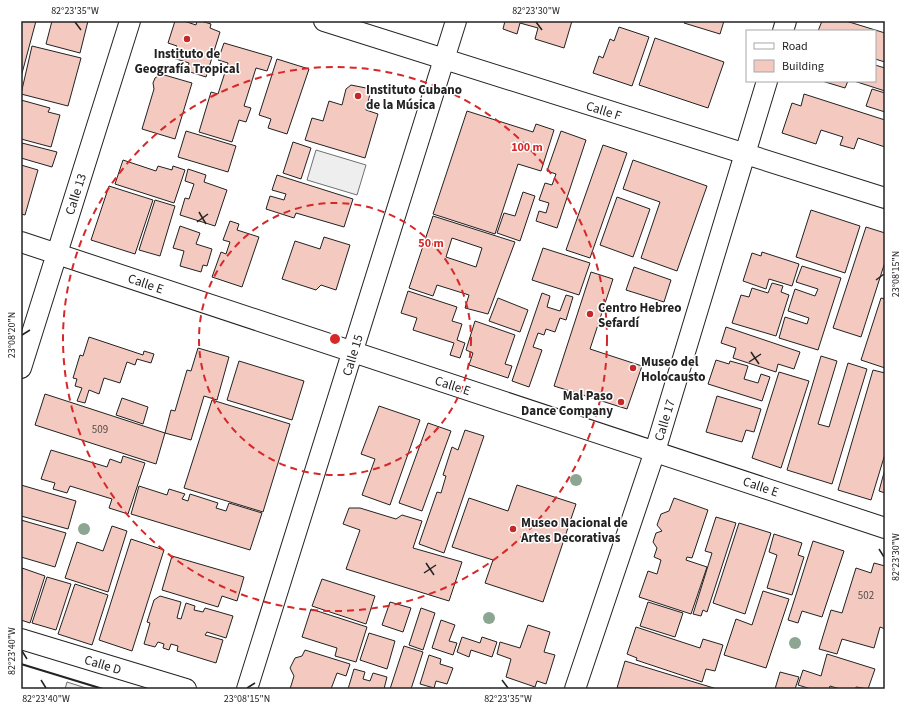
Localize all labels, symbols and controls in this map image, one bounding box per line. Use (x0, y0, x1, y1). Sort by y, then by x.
text: 82°23'35"W (51, 4, 99, 18)
text: 82°23'30"W (512, 4, 560, 18)
legend (746, 30, 876, 82)
marker: Instituto de Geografía Tropical (182, 34, 192, 44)
text: Road (782, 38, 808, 55)
place label: Instituto de Geografía Tropical (135, 45, 240, 78)
text: Building (782, 58, 824, 75)
place label: Instituto Cubano de la Música (366, 81, 462, 114)
marker: Instituto Cubano de la Música (353, 91, 363, 101)
street label: Calle F (584, 97, 624, 125)
text: 100 m (511, 139, 543, 156)
street label: Calle 13 (61, 171, 91, 217)
text: 50 m (418, 235, 444, 252)
text: 23°08'15"N (889, 251, 903, 297)
street label: Calle E (125, 269, 166, 298)
place label: Centro Hebreo Sefardí (598, 299, 682, 332)
marker: Centro Hebreo Sefardí (585, 309, 595, 319)
text: 23°08'20"N (5, 312, 19, 358)
centre of rings (328, 332, 342, 346)
street label: Calle 15 (338, 332, 368, 378)
place label: Museo del Holocausto (641, 353, 706, 386)
marker: Museo del Holocausto (628, 363, 638, 373)
street label: Calle E (433, 372, 473, 400)
place label: Mal Paso Dance Company (521, 387, 613, 420)
marker: Mal Paso Dance Company (616, 397, 626, 407)
street label: Calle 17 (650, 397, 680, 443)
house number: 509 (92, 422, 108, 437)
street label: Calle E (740, 472, 781, 501)
place label: Museo Nacional de Artes Decorativas (520, 514, 628, 547)
marker: Museo Nacional de Artes Decorativas (508, 524, 518, 534)
text: 82°23'30"W (889, 533, 903, 581)
house number: 502 (858, 588, 874, 603)
text: 82°23'40"W (5, 627, 19, 675)
street label: Calle D (82, 651, 123, 679)
text: 82°23'40"W (22, 692, 70, 706)
text: 23°08'15"N (224, 692, 270, 706)
text: 82°23'35"W (484, 692, 532, 706)

